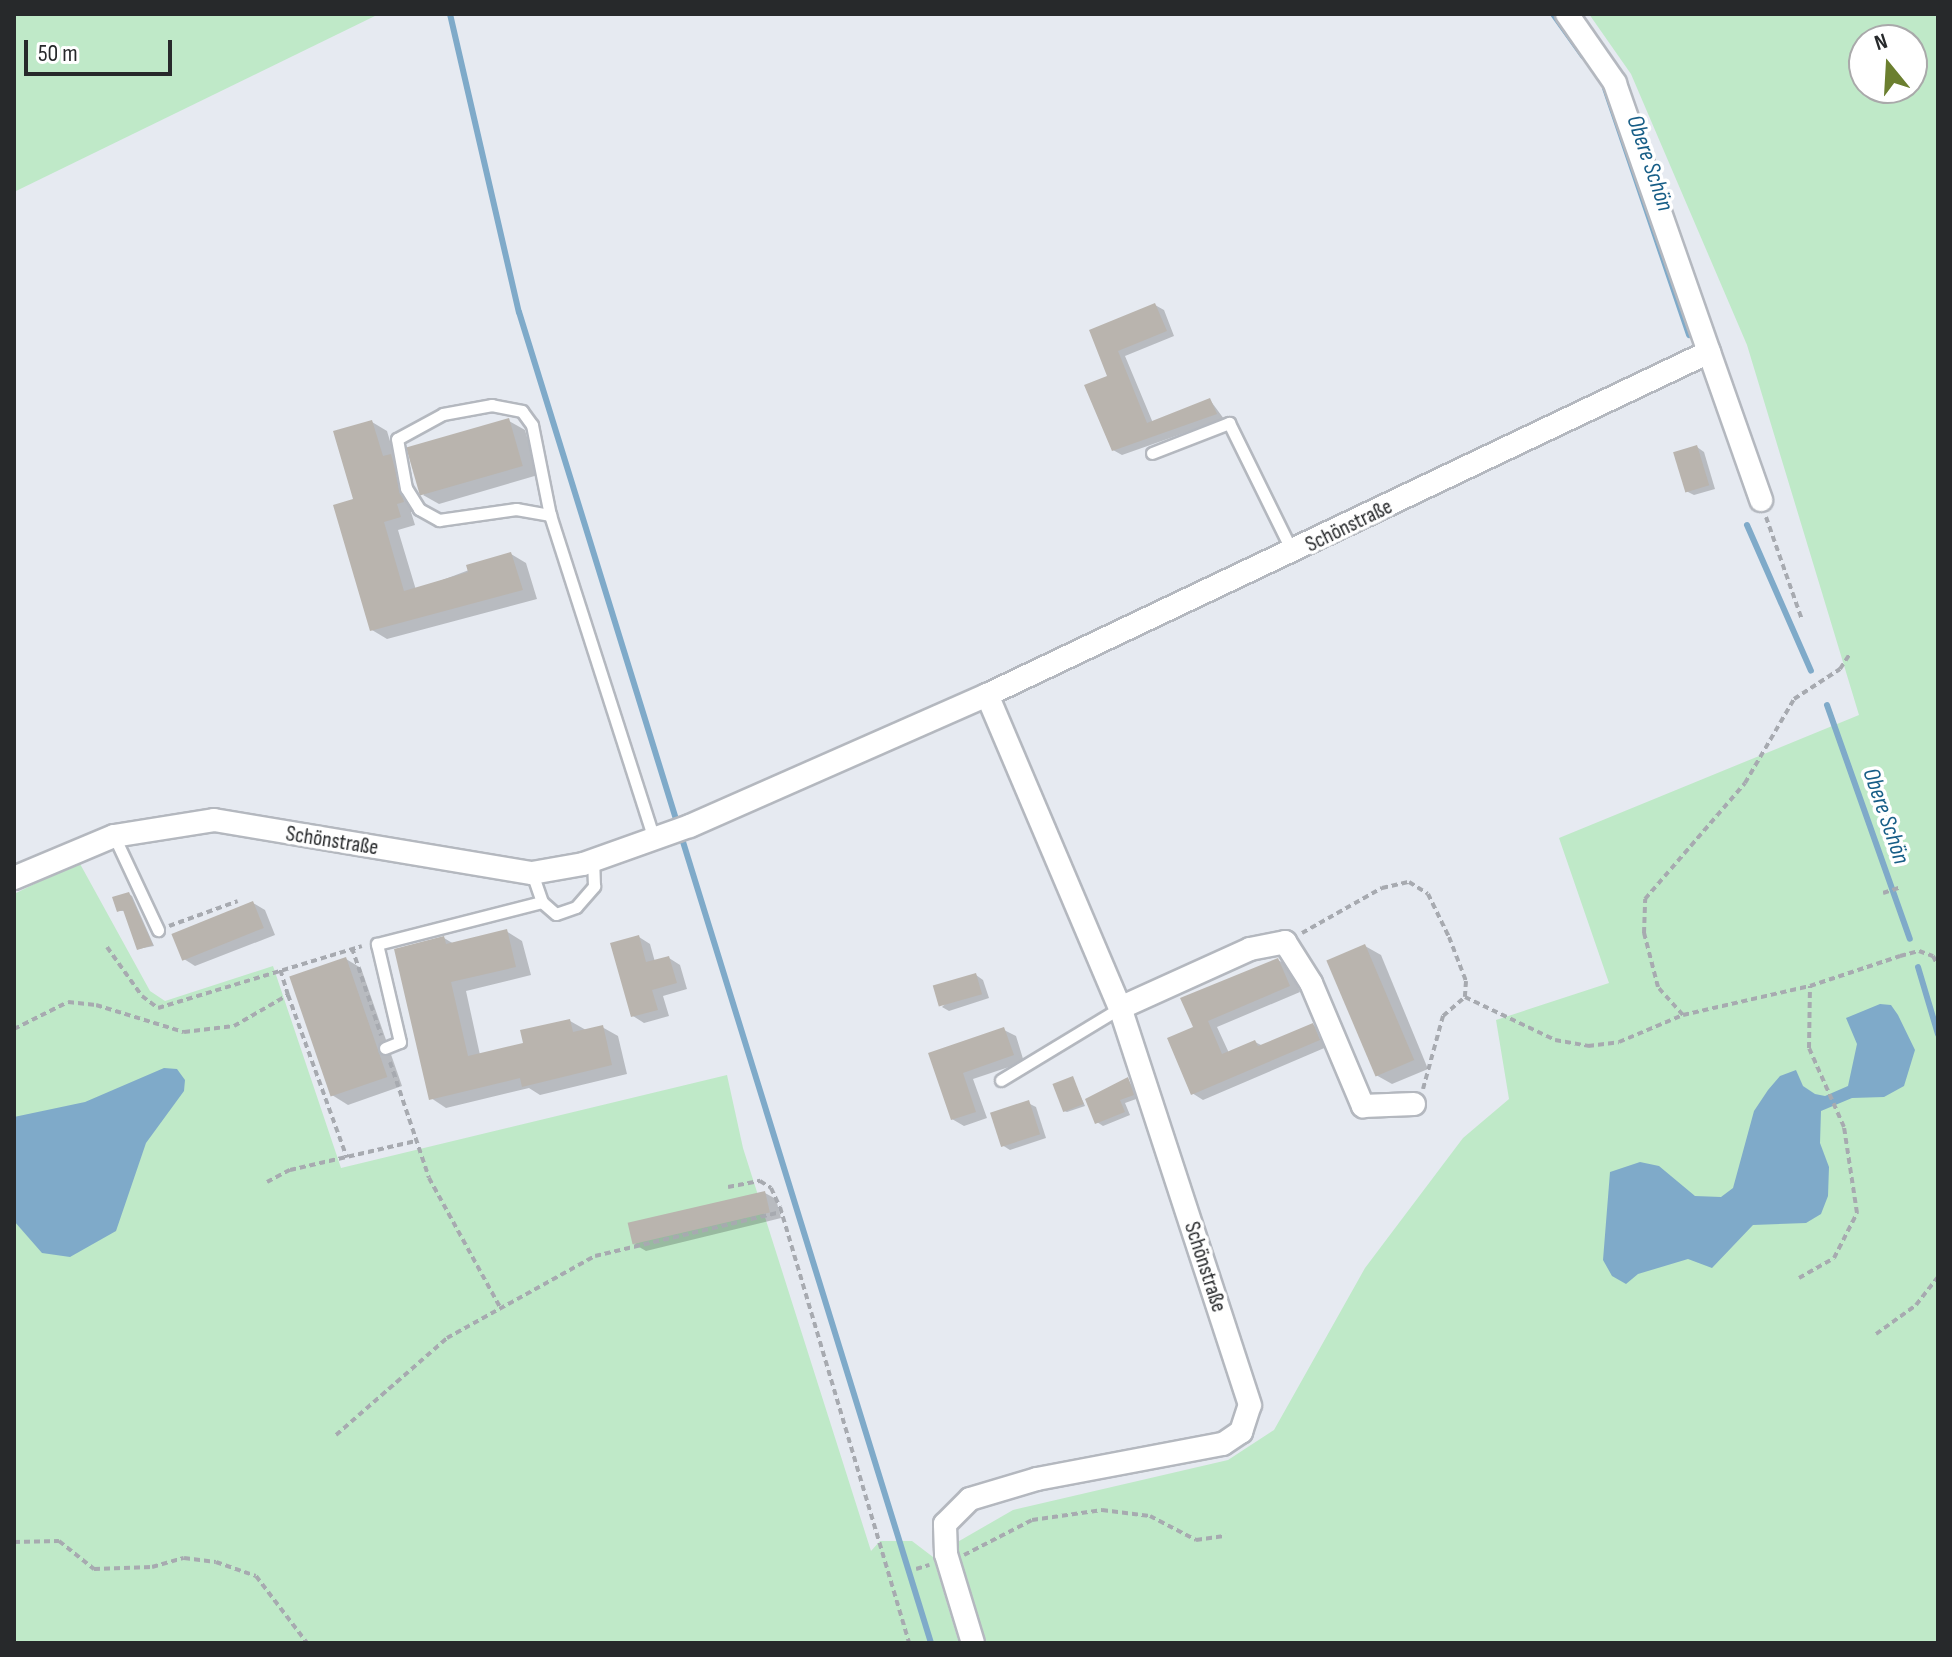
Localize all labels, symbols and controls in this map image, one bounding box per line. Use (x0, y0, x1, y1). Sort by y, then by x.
scale bar (28, 24, 176, 74)
north arrow (1848, 24, 1928, 104)
text: N (1871, 28, 1891, 57)
text: 50 m (38, 39, 78, 68)
water label: Obere Schön (1620, 111, 1680, 215)
street label: Schönstraße (1301, 494, 1397, 558)
water label: Obere Schön (1856, 764, 1916, 868)
street label: Schönstraße (284, 821, 380, 861)
street label: Schönstraße (1178, 1219, 1232, 1315)

